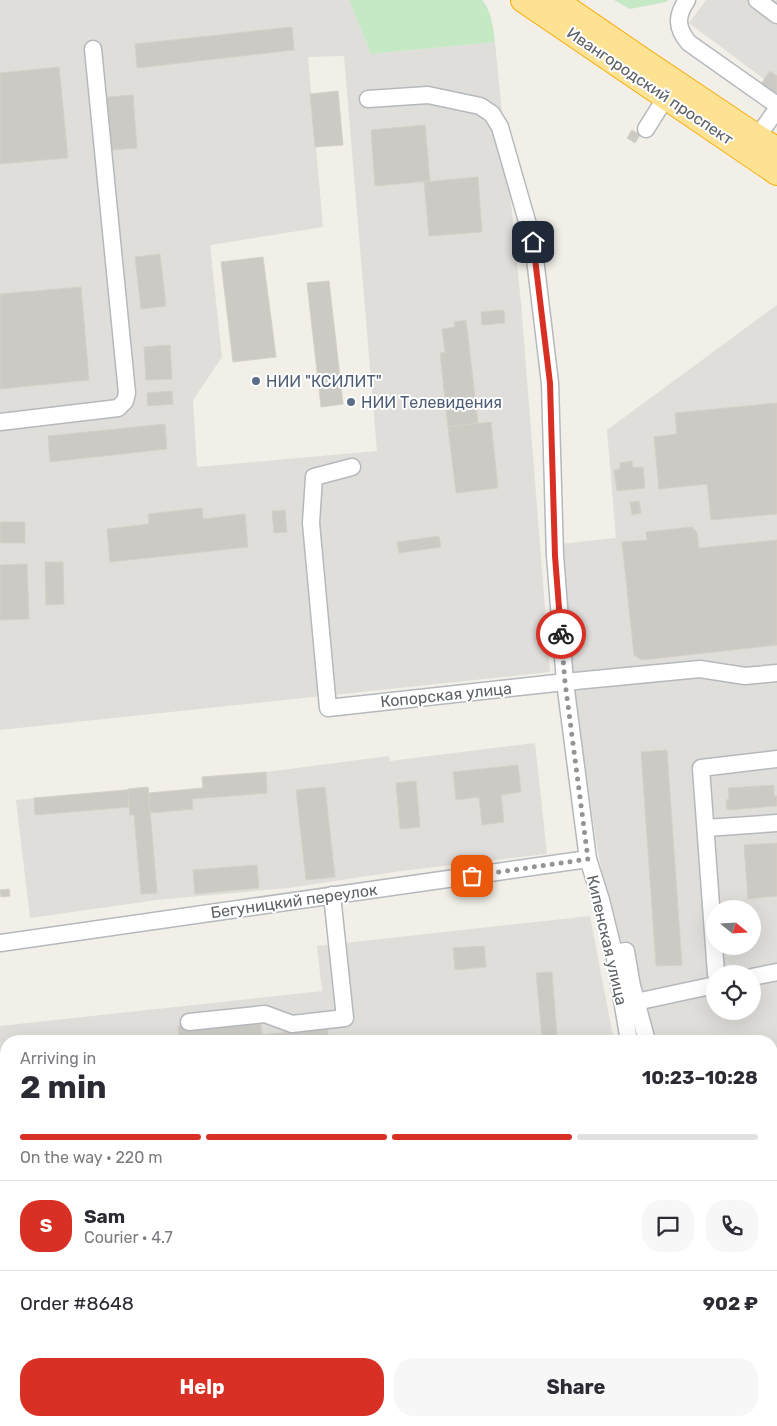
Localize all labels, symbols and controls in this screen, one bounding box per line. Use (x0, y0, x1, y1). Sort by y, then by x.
street label: Ивангородский проспект (563, 23, 737, 149)
pin (512, 221, 554, 263)
icon: home (519, 228, 547, 256)
place label: НИИ "КСИЛИТ" (266, 372, 382, 391)
marker: НИИ "КСИЛИТ" (250, 375, 262, 387)
place label: НИИ Телевидения (361, 393, 502, 412)
marker: НИИ Телевидения (345, 396, 357, 408)
courier (536, 609, 586, 659)
icon: bike (547, 620, 575, 648)
street label: Копорская улица (379, 679, 513, 711)
pin (451, 855, 493, 897)
icon: bag (458, 862, 486, 890)
street label: Кипенская улица (583, 873, 631, 1007)
street label: Бегуницкий переулок (209, 880, 379, 922)
north arrow (706, 900, 761, 955)
map controls (706, 900, 761, 1020)
button: locate (706, 965, 761, 1020)
text: Arriving in (20, 1049, 96, 1068)
text: 10:23–10:28 (642, 1066, 758, 1089)
text: 2 min (20, 1068, 107, 1106)
text: On the way · 220 m (20, 1148, 162, 1167)
button: chat (642, 1200, 694, 1252)
button: phone (706, 1200, 758, 1252)
text: Sam (84, 1205, 125, 1228)
text: S (40, 1214, 52, 1237)
text: Courier · 4.7 (84, 1228, 173, 1247)
text: Order #8648 (20, 1292, 134, 1315)
text: 902 ₽ (703, 1292, 758, 1315)
button: Help (20, 1358, 384, 1416)
button: Share (394, 1358, 758, 1416)

